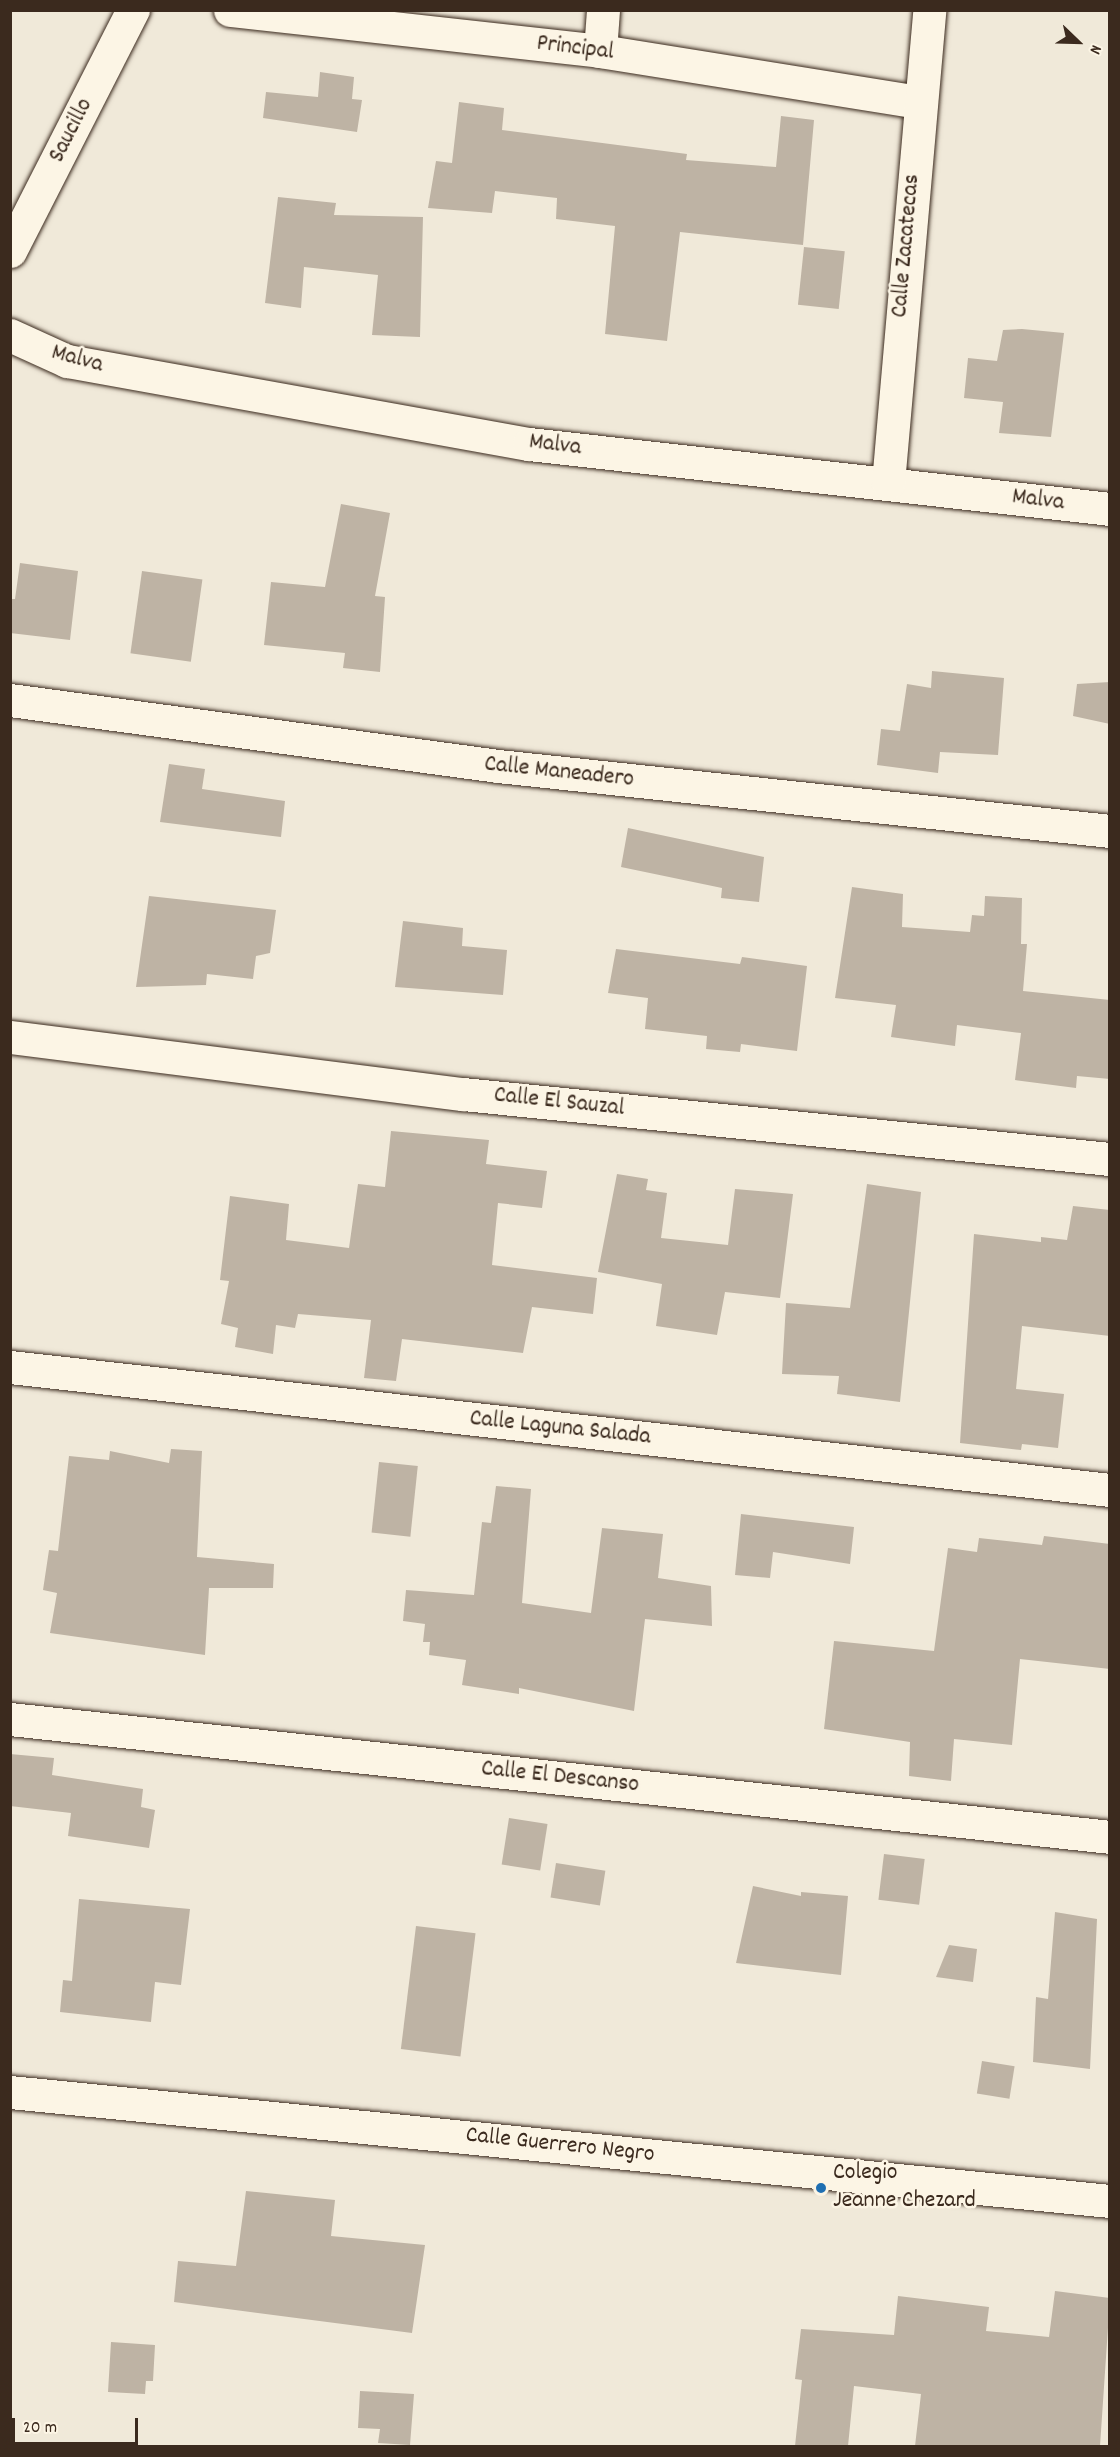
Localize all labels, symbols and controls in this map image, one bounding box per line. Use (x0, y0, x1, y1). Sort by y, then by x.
north arrow (1048, 12, 1108, 72)
street label: Principal (535, 30, 615, 68)
text: N (1083, 41, 1107, 57)
street label: Saucillo (44, 94, 100, 168)
street label: Calle Zacatecas (886, 173, 928, 319)
street label: Malva (48, 339, 106, 381)
street label: Malva (527, 429, 583, 463)
street label: Malva (1010, 484, 1066, 518)
street label: Calle Maneadero (483, 751, 635, 795)
street label: Calle El Sauzal (492, 1082, 626, 1124)
street label: Calle Laguna Salada (468, 1405, 652, 1453)
street label: Calle El Descanso (480, 1755, 640, 1801)
street label: Calle Guerrero Negro (464, 2122, 656, 2170)
place label: Colegio Jeanne Chezard (833, 2160, 976, 2216)
marker: Colegio Jeanne Chezard (814, 2181, 828, 2195)
scale bar (15, 2406, 141, 2444)
text: 20 m (23, 2416, 57, 2441)

